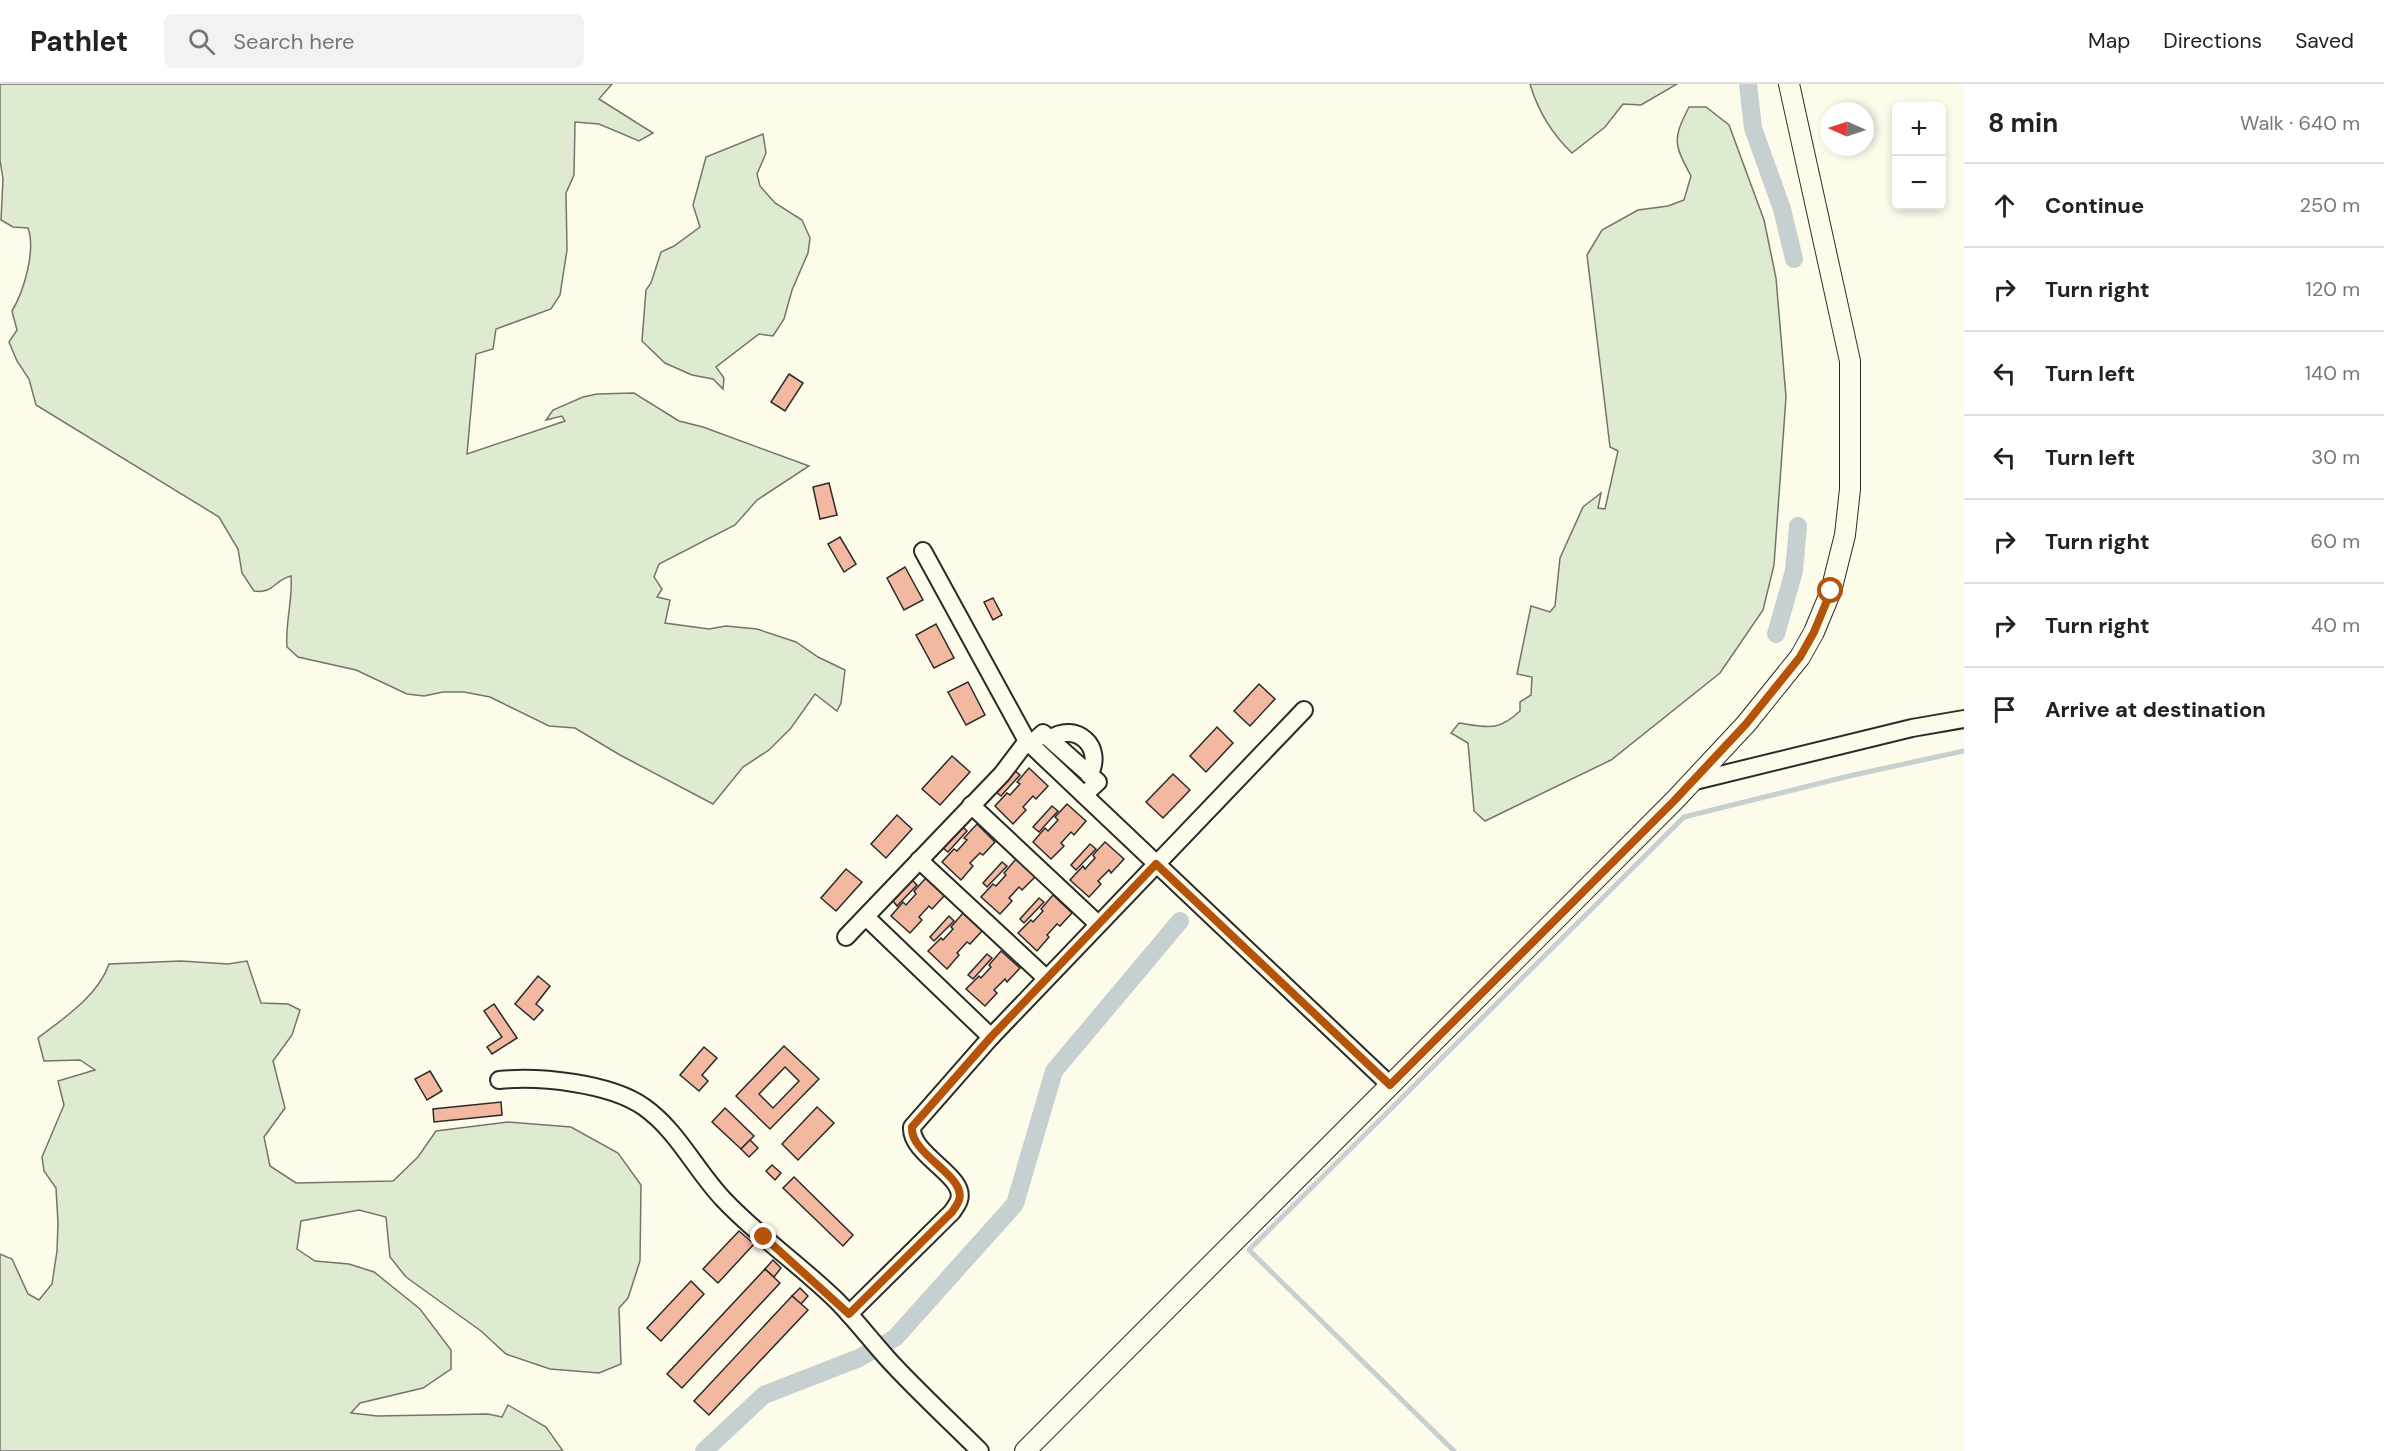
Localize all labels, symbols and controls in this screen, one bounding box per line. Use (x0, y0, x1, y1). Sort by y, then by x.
search box (164, 14, 584, 68)
text: Pathlet (30, 23, 128, 60)
icon: search (185, 25, 218, 58)
text: Search here (233, 27, 355, 56)
text: Map (2088, 27, 2130, 55)
text: Directions (2163, 27, 2262, 55)
text: Saved (2295, 27, 2354, 55)
north arrow (1820, 102, 1874, 156)
map controls (1892, 102, 1946, 210)
button: + (1892, 102, 1946, 156)
text: 8 min (1988, 106, 2058, 140)
text: Walk · 640 m (2240, 110, 2360, 136)
button: − (1892, 156, 1946, 210)
icon: ahead (1988, 189, 2021, 222)
text: Continue (2045, 191, 2144, 220)
text: 250 m (2299, 192, 2360, 218)
icon: right (1988, 273, 2021, 306)
text: Turn right (2045, 275, 2150, 304)
text: 120 m (2306, 276, 2360, 302)
icon: left (1988, 357, 2021, 390)
text: Turn left (2045, 359, 2135, 388)
text: 140 m (2305, 360, 2360, 386)
icon: left (1988, 441, 2021, 474)
text: Turn left (2045, 443, 2135, 472)
text: 30 m (2311, 444, 2360, 470)
icon: right (1988, 525, 2021, 558)
text: Turn right (2045, 527, 2150, 556)
text: 60 m (2311, 528, 2360, 554)
route start (1817, 577, 1843, 603)
icon: right (1988, 609, 2021, 642)
text: Turn right (2045, 611, 2150, 640)
text: 40 m (2311, 612, 2360, 638)
icon: arrive (1988, 693, 2021, 726)
text: Arrive at destination (2045, 695, 2266, 724)
route end (750, 1223, 776, 1249)

